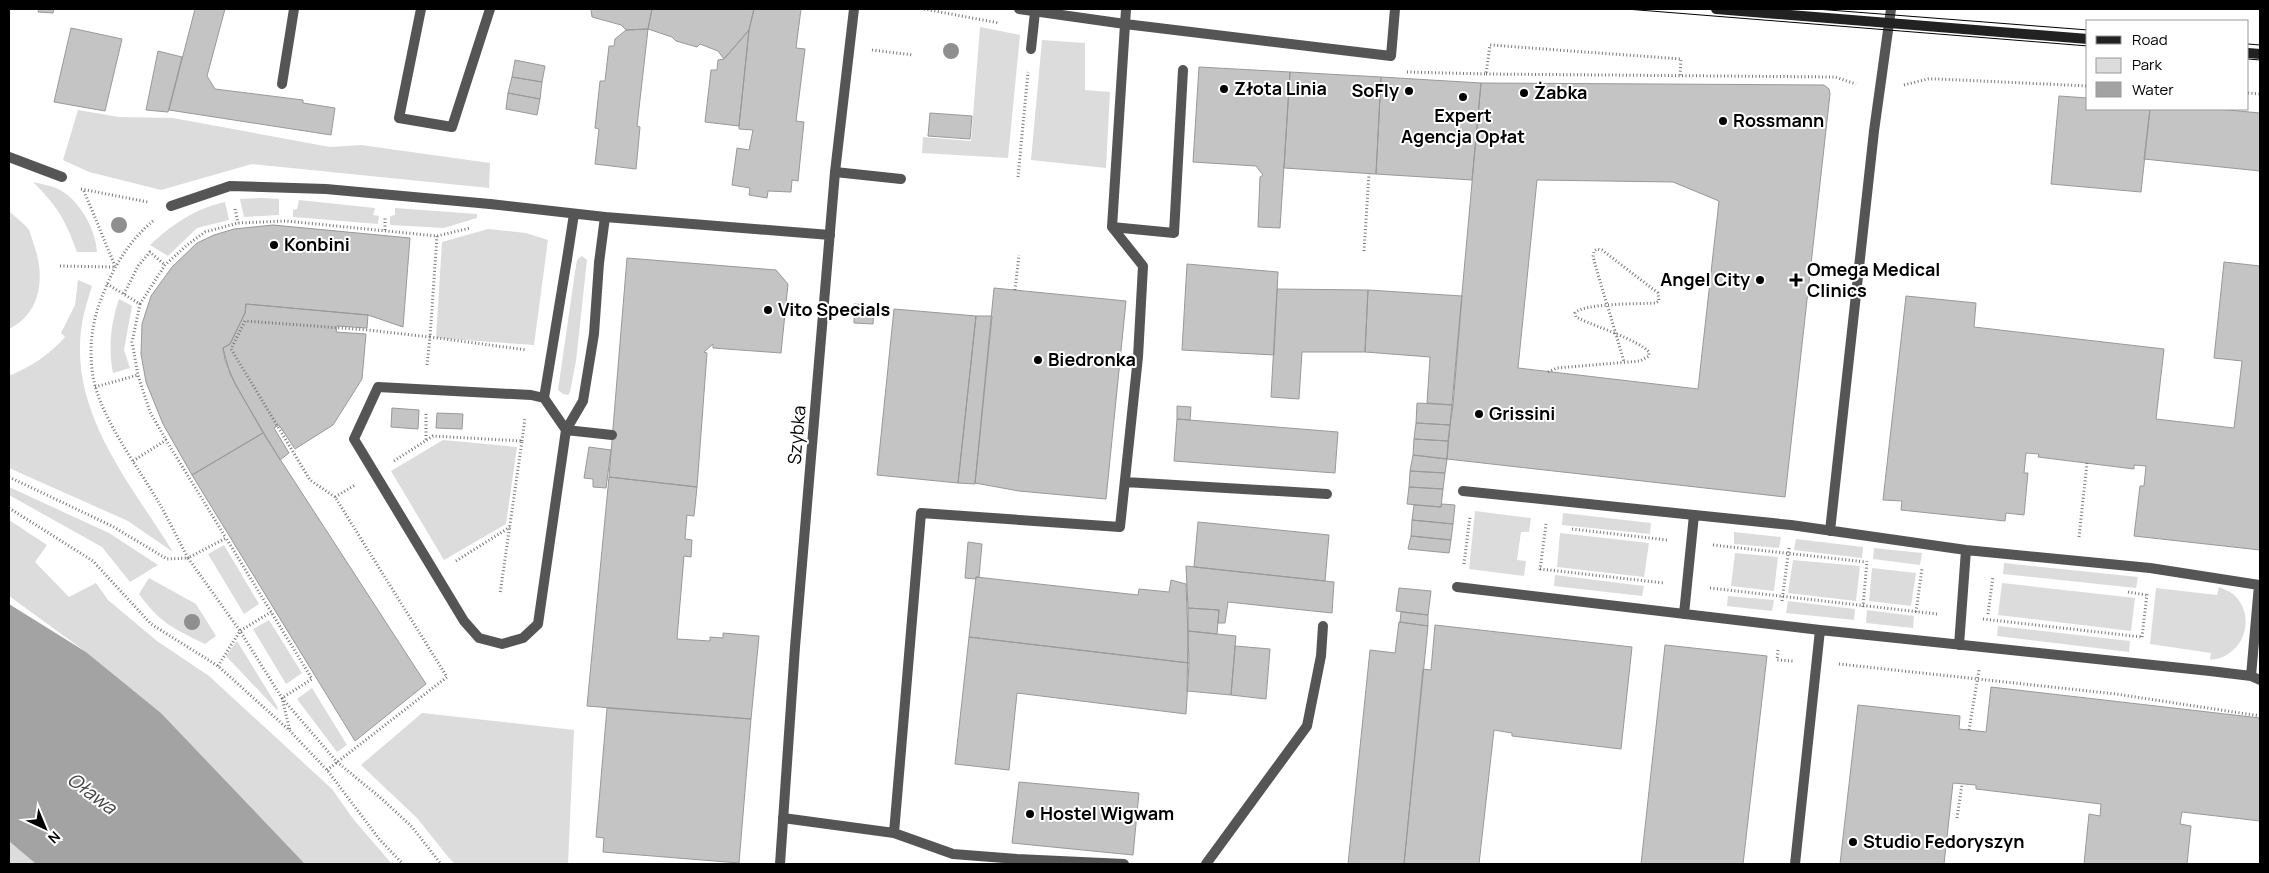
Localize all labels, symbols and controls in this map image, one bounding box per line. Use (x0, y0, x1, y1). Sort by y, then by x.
legend (2086, 20, 2249, 110)
text: Road (2132, 29, 2168, 50)
text: Park (2132, 54, 2162, 75)
place label: Złota Linia (1234, 76, 1327, 100)
place label: SoFly (1351, 78, 1399, 102)
text: Water (2132, 79, 2174, 100)
place label: Żabka (1534, 80, 1587, 104)
marker: Złota Linia (1218, 83, 1230, 95)
marker: SoFly (1403, 85, 1415, 97)
marker: Żabka (1518, 87, 1530, 99)
marker: Expert Agencja Opłat (1457, 91, 1469, 103)
place label: Expert Agencja Opłat (1401, 103, 1525, 148)
place label: Rossmann (1733, 108, 1824, 132)
marker: Rossmann (1717, 115, 1729, 127)
place label: Konbini (284, 232, 350, 256)
marker: Konbini (268, 239, 280, 251)
place label: Omega Medical Clinics (1807, 257, 1940, 302)
place label: Angel City (1660, 267, 1750, 291)
marker: Omega Medical Clinics (1789, 273, 1803, 287)
marker: Angel City (1754, 274, 1766, 286)
place label: Vito Specials (778, 297, 891, 321)
marker: Vito Specials (762, 304, 774, 316)
place label: Biedronka (1048, 347, 1136, 371)
marker: Biedronka (1032, 354, 1044, 366)
place label: Grissini (1489, 401, 1555, 425)
street label: Szybka (781, 404, 811, 466)
marker: Grissini (1473, 408, 1485, 420)
water label: Oława (62, 766, 123, 821)
place label: Hostel Wigwam (1040, 801, 1174, 825)
north arrow (20, 803, 70, 853)
marker: Hostel Wigwam (1024, 808, 1036, 820)
text: N (44, 827, 65, 848)
place label: Studio Fedoryszyn (1863, 829, 2024, 853)
marker: Studio Fedoryszyn (1847, 836, 1859, 848)

